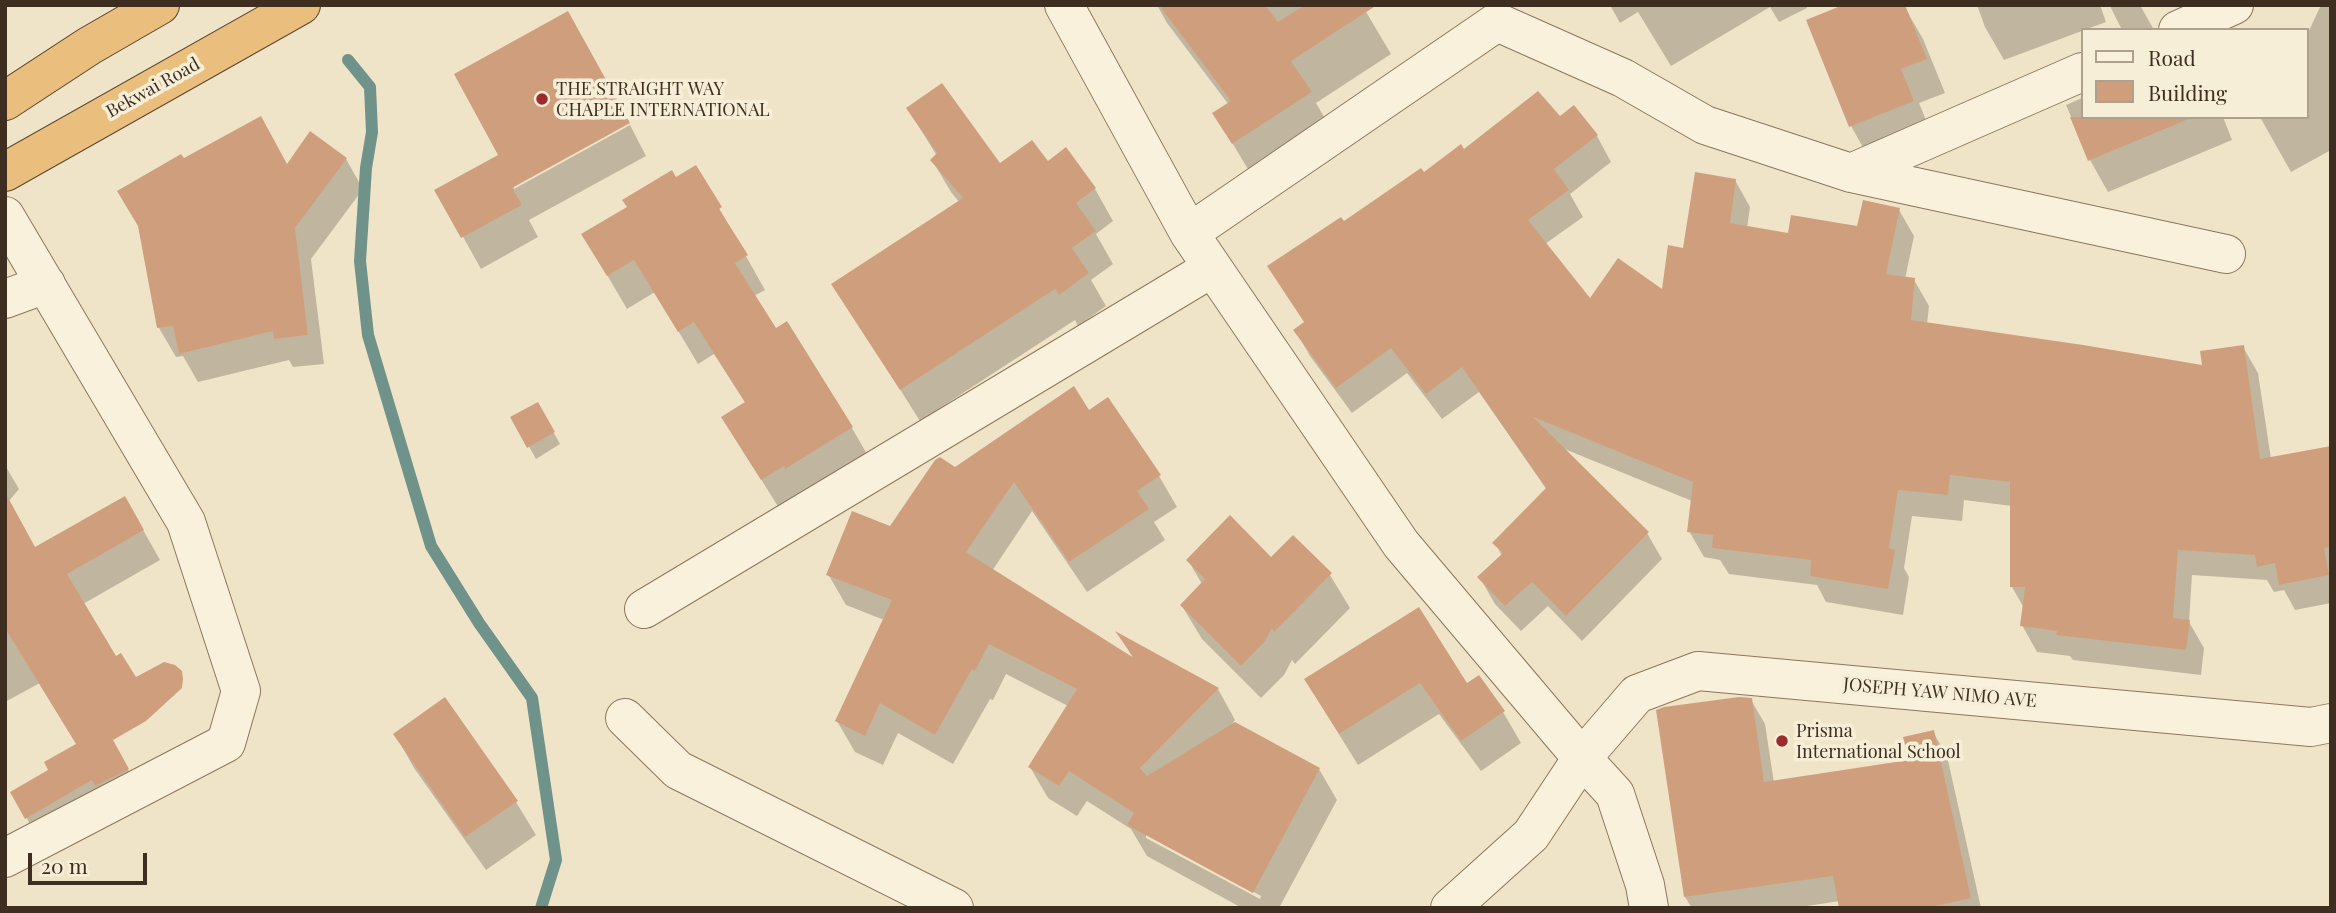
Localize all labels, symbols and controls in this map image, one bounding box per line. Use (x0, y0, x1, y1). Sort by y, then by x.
legend (2080, 28, 2308, 119)
text: Road (2148, 43, 2196, 71)
street label: Bekwai Road (102, 53, 204, 123)
place label: THE STRAIGHT WAY CHAPLE INTERNATIONAL (556, 78, 770, 120)
text: Building (2148, 78, 2227, 106)
marker: THE STRAIGHT WAY CHAPLE INTERNATIONAL (534, 91, 550, 107)
street label: JOSEPH YAW NIMO AVE (1842, 674, 2038, 712)
place label: Prisma International School (1796, 720, 1961, 762)
marker: Prisma International School (1774, 733, 1790, 749)
scale bar (32, 839, 150, 883)
text: 20 m (41, 851, 88, 879)

